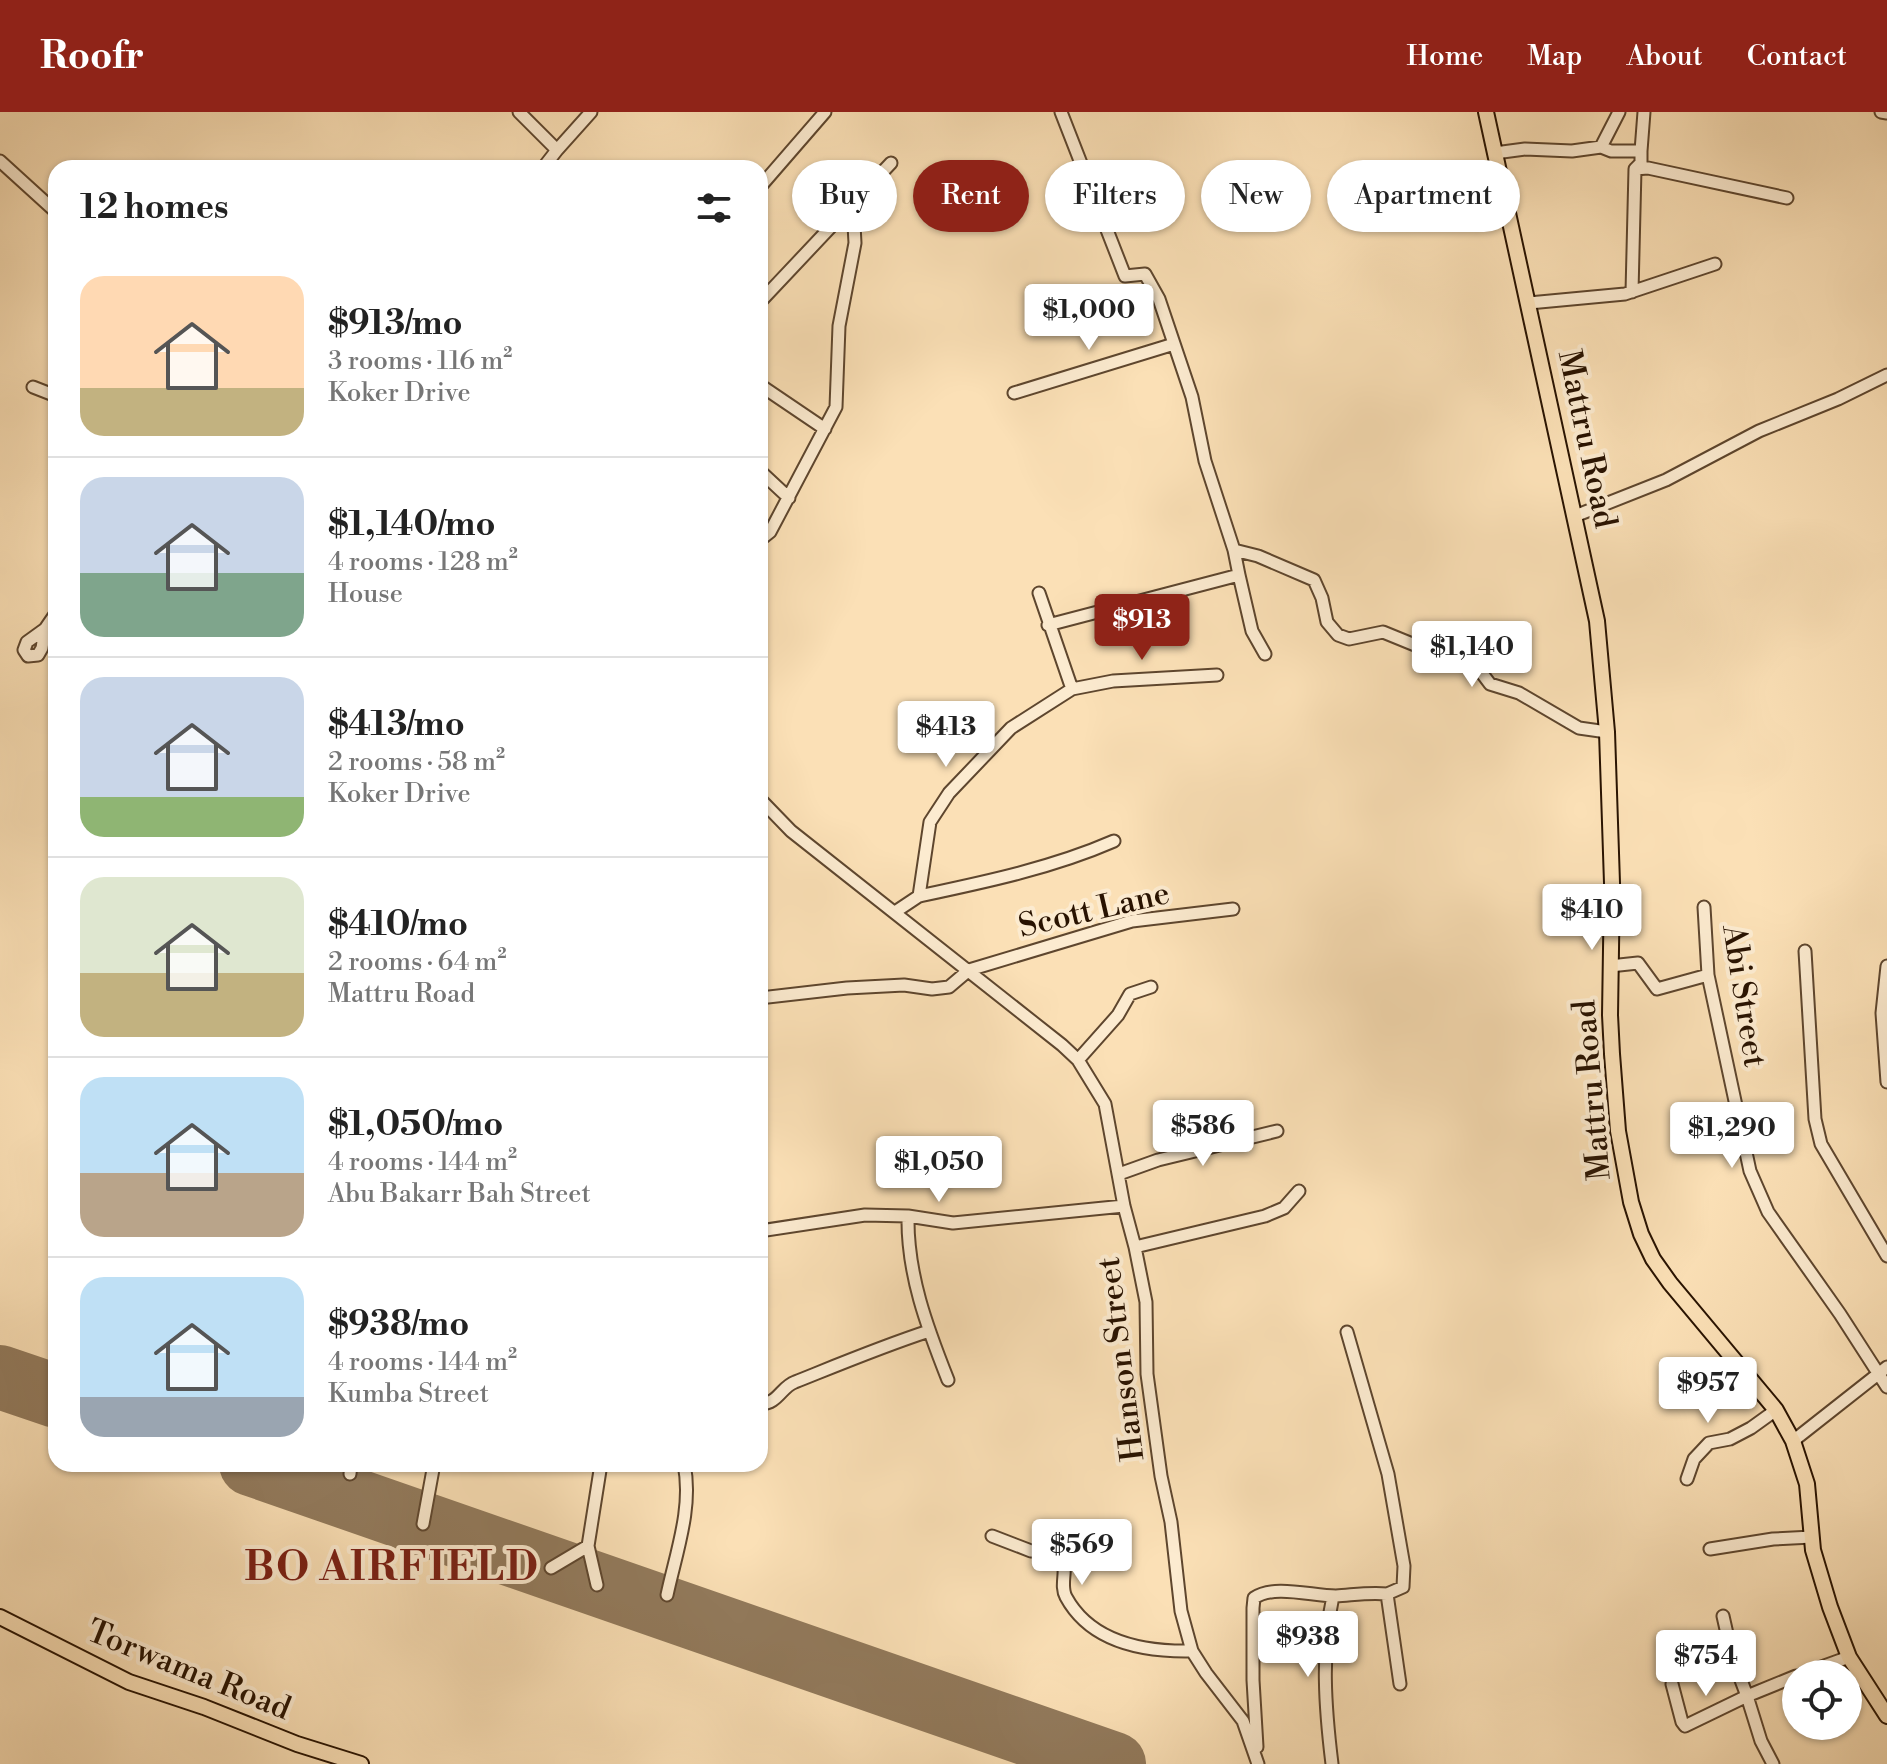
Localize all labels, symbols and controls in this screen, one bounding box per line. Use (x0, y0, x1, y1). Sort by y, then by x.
text: Roofr (40, 33, 144, 80)
text: Home (1407, 39, 1483, 74)
text: Map (1527, 39, 1582, 74)
text: About (1626, 39, 1703, 74)
text: Contact (1747, 39, 1847, 74)
chip: Buy (792, 160, 897, 232)
chip: Rent (913, 160, 1029, 232)
chip: Filters (1045, 160, 1185, 232)
chip: New (1201, 160, 1311, 232)
chip: Apartment (1327, 160, 1520, 232)
icon: filters (692, 186, 736, 230)
text: 12 homes (80, 187, 229, 229)
pin: $1,000 (1024, 284, 1154, 352)
text: $1,000 (1043, 294, 1135, 326)
text: $913/mo (328, 303, 463, 345)
icon: home (144, 308, 240, 404)
text: 3 rooms · 116 m² (328, 345, 512, 377)
street label: Mattru Road (1549, 346, 1625, 532)
text: Koker Drive (328, 377, 471, 409)
text: $1,140/mo (328, 504, 496, 546)
icon: home (144, 509, 240, 605)
text: 4 rooms · 128 m² (328, 546, 518, 578)
text: House (328, 578, 403, 610)
pin: $913 (1095, 594, 1189, 662)
text: $913 (1112, 604, 1172, 636)
pin: $1,140 (1407, 621, 1537, 689)
text: $1,140 (1430, 631, 1514, 663)
pin: $413 (899, 701, 993, 769)
text: $413/mo (328, 704, 465, 746)
icon: home (144, 709, 240, 805)
text: $413 (916, 711, 976, 743)
text: 2 rooms · 58 m² (328, 746, 505, 778)
text: Koker Drive (328, 778, 471, 810)
street label: Scott Lane (1014, 873, 1174, 947)
pin: $410 (1545, 884, 1639, 952)
text: $410 (1560, 894, 1624, 926)
text: $410/mo (328, 904, 468, 946)
icon: home (144, 909, 240, 1005)
street label: Abi Street (1713, 921, 1775, 1070)
text: 2 rooms · 64 m² (328, 946, 507, 978)
text: Mattru Road (328, 978, 475, 1010)
street label: Mattru Road (1564, 998, 1620, 1182)
pin: $586 (1156, 1100, 1250, 1168)
pin: $1,290 (1667, 1102, 1797, 1170)
text: $1,050/mo (328, 1104, 503, 1146)
icon: home (144, 1109, 240, 1205)
text: $586 (1171, 1110, 1235, 1142)
text: $1,290 (1688, 1112, 1776, 1144)
pin: $1,050 (874, 1136, 1004, 1204)
text: 4 rooms · 144 m² (328, 1146, 517, 1178)
text: $1,050 (894, 1146, 984, 1178)
text: Abu Bakarr Bah Street (328, 1178, 591, 1210)
street label: Hanson Street (1089, 1255, 1153, 1463)
text: $938/mo (328, 1304, 469, 1346)
icon: home (144, 1309, 240, 1405)
text: 4 rooms · 144 m² (328, 1346, 517, 1378)
pin: $957 (1661, 1357, 1755, 1425)
text: $957 (1677, 1367, 1739, 1399)
text: Kumba Street (328, 1378, 489, 1410)
pin: $569 (1035, 1519, 1129, 1587)
text: $569 (1050, 1529, 1114, 1561)
district label: BO AIRFIELD (244, 1543, 540, 1593)
street label: Torwama Road (81, 1611, 297, 1729)
pin: $938 (1261, 1611, 1355, 1679)
text: $938 (1276, 1621, 1340, 1653)
pin: $754 (1659, 1630, 1753, 1698)
text: $754 (1674, 1640, 1738, 1672)
map controls (1782, 1660, 1862, 1740)
button: locate (1782, 1660, 1862, 1740)

